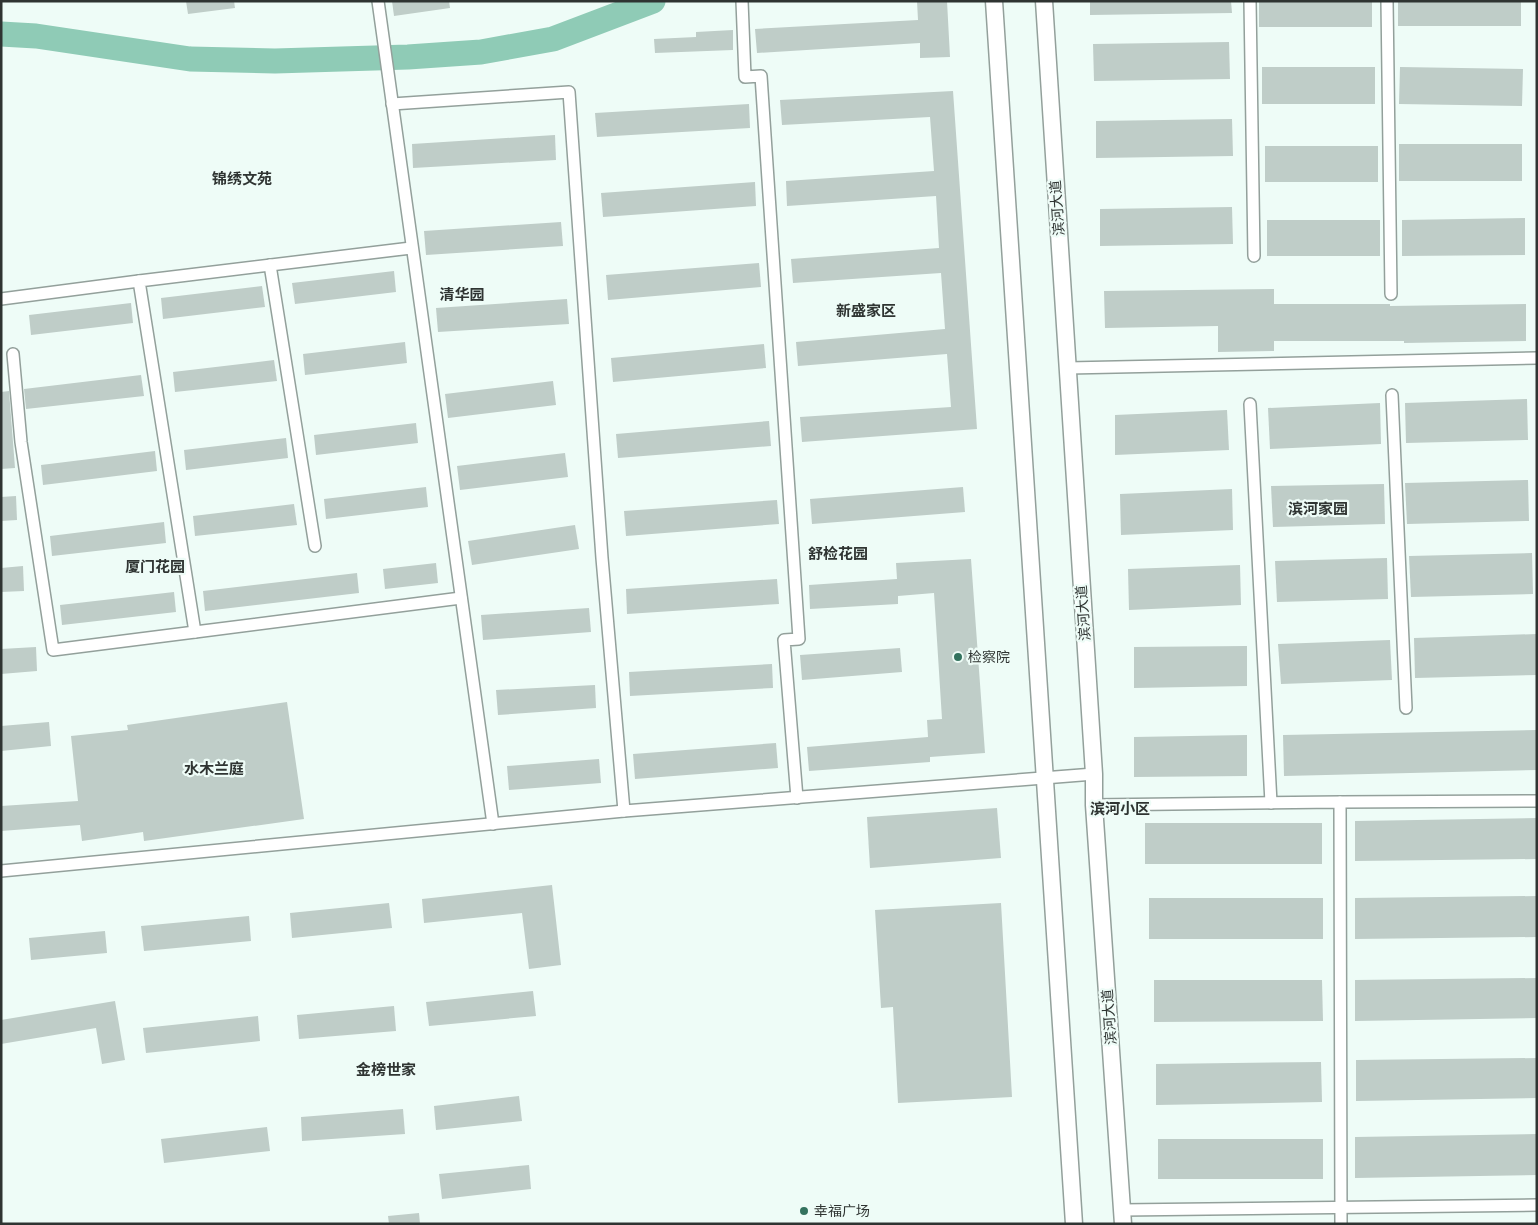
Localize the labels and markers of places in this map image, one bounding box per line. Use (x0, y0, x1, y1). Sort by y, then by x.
place label: 检察院 (968, 648, 1010, 667)
marker: 检察院 (952, 651, 964, 663)
place label: 幸福广场 (814, 1202, 870, 1221)
marker: 幸福广场 (798, 1205, 810, 1217)

